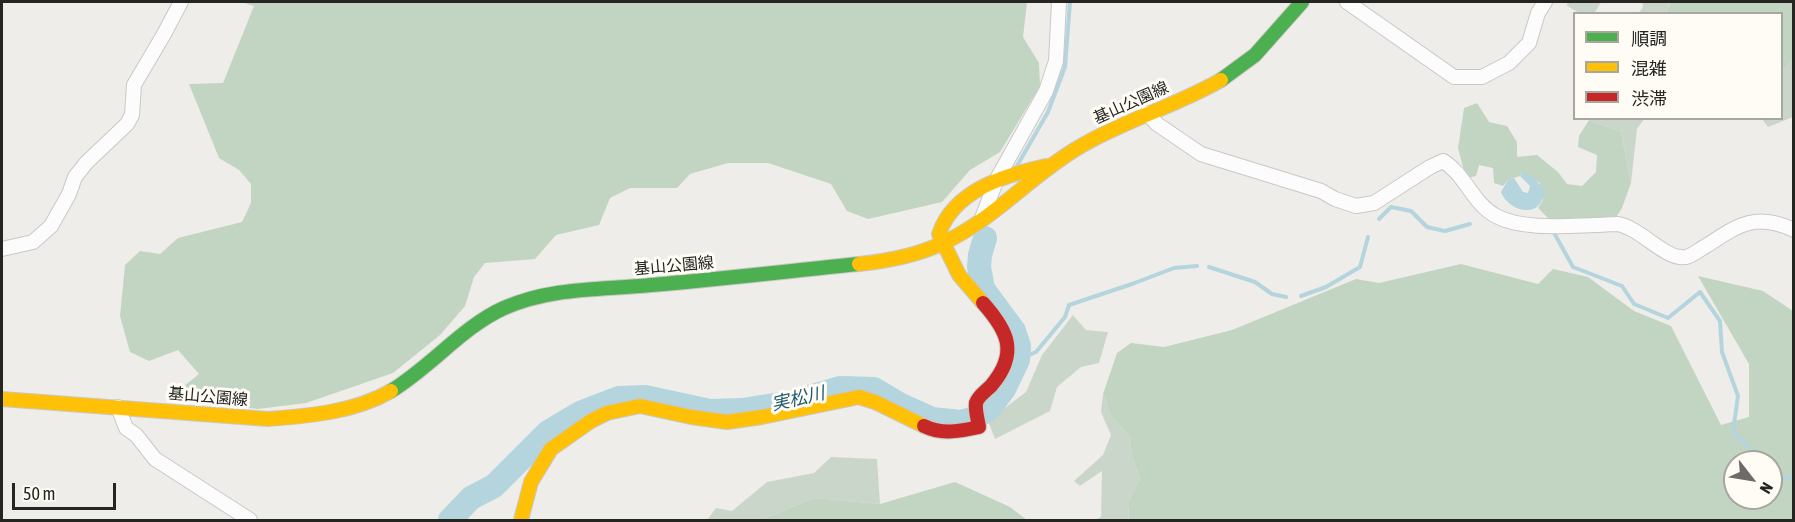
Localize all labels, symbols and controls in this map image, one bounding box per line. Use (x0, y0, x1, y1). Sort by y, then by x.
legend (1573, 12, 1783, 120)
text: 順調 (1631, 28, 1667, 49)
text: 混雑 (1631, 58, 1667, 79)
street label: 基山公園線 (1091, 78, 1171, 128)
text: 渋滞 (1631, 88, 1667, 109)
street label: 基山公園線 (633, 253, 715, 279)
water label: 実松川 (769, 382, 827, 416)
street label: 基山公園線 (167, 384, 249, 410)
north arrow (1723, 450, 1783, 510)
scale bar (15, 471, 118, 509)
text: N (1757, 480, 1777, 497)
text: 50 m (23, 483, 55, 504)

